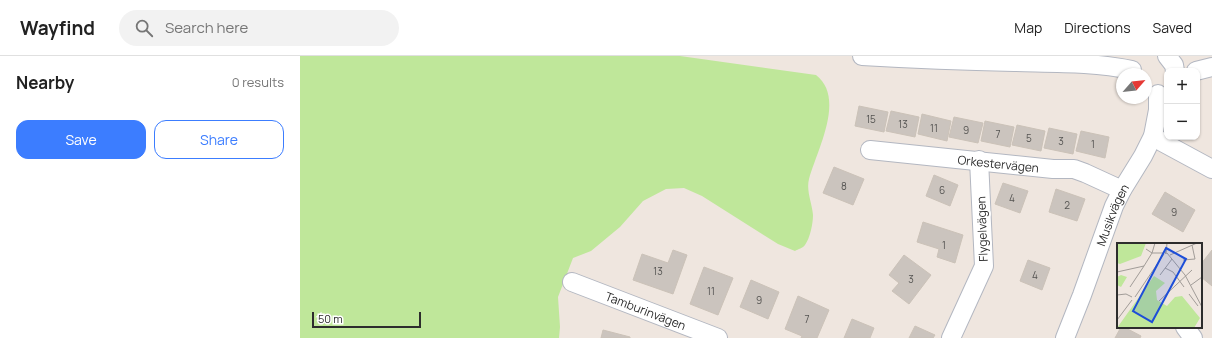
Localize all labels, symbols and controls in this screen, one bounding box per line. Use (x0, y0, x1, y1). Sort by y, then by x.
search box (119, 10, 399, 46)
text: Wayfind (20, 15, 95, 41)
icon: search (133, 17, 155, 39)
text: Search here (165, 17, 248, 38)
text: Map (1014, 18, 1042, 37)
text: Directions (1064, 18, 1131, 37)
text: Saved (1153, 18, 1192, 37)
north arrow (1116, 68, 1152, 104)
map controls (1164, 68, 1200, 140)
button: + (1164, 68, 1200, 104)
text: Nearby (16, 71, 74, 94)
text: 0 results (232, 73, 284, 91)
button: − (1164, 104, 1200, 140)
house number: 15 (866, 112, 876, 126)
house number: 13 (898, 117, 908, 131)
button: Save (16, 120, 146, 159)
button: Share (154, 120, 284, 159)
house number: 11 (930, 121, 938, 135)
house number: 9 (963, 123, 969, 137)
house number: 7 (995, 127, 1001, 141)
house number: 5 (1026, 131, 1032, 145)
house number: 3 (1058, 134, 1064, 148)
house number: 1 (1091, 137, 1095, 151)
street label: Orkestervägen (957, 151, 1040, 176)
house number: 8 (841, 179, 847, 193)
street label: Musikvägen (1092, 180, 1132, 248)
house number: 6 (939, 183, 945, 197)
house number: 4 (1009, 191, 1015, 205)
street label: Flygelvägen (972, 196, 992, 262)
house number: 2 (1064, 198, 1070, 212)
house number: 9 (1171, 205, 1177, 219)
house number: 1 (942, 238, 946, 252)
inset map (1117, 243, 1202, 328)
house number: 13 (653, 264, 663, 278)
house number: 4 (1032, 268, 1038, 282)
house number: 3 (908, 272, 914, 286)
house number: 11 (707, 284, 715, 298)
street label: Tamburinvägen (603, 287, 689, 333)
house number: 9 (756, 293, 762, 307)
scale bar (312, 310, 421, 329)
text: 50 m (318, 311, 343, 326)
house number: 7 (804, 312, 810, 326)

